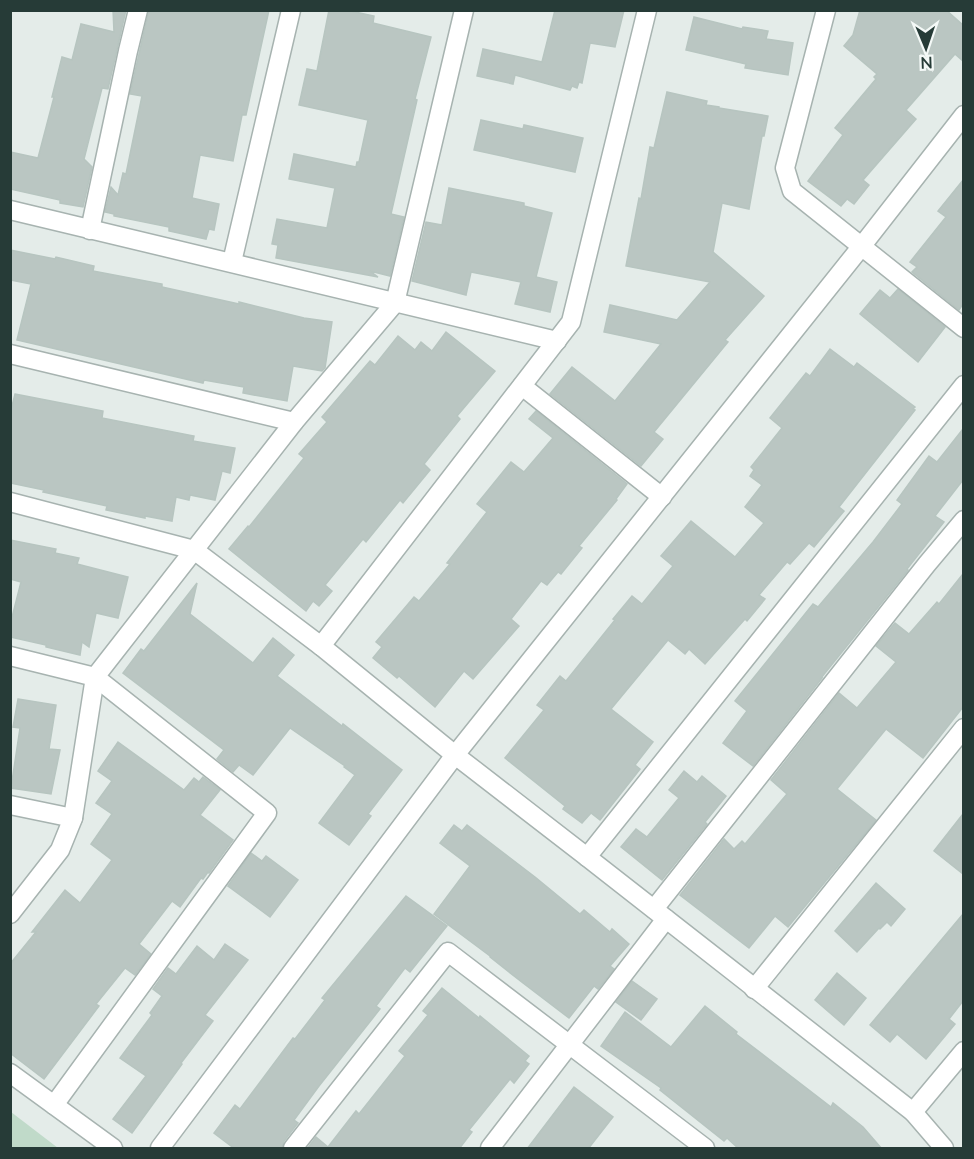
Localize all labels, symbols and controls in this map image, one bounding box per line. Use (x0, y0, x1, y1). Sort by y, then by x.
north arrow (896, 18, 956, 78)
text: N (920, 54, 933, 73)

